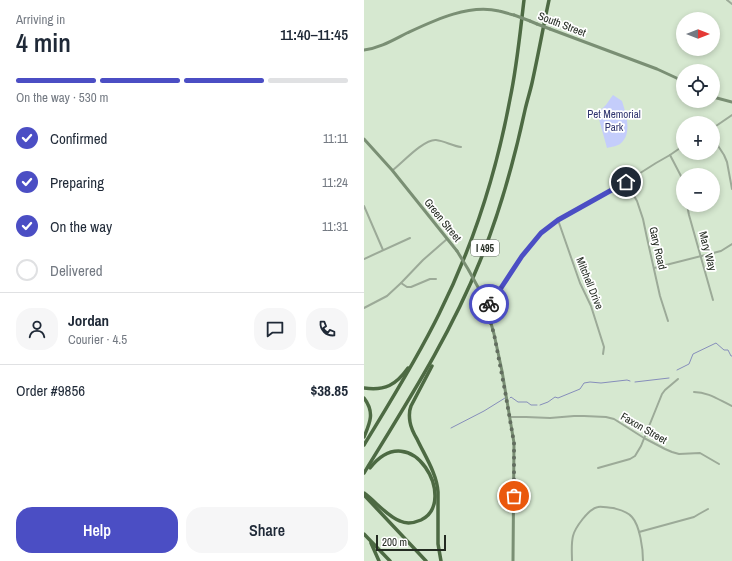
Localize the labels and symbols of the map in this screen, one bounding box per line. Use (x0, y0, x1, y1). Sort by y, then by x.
street label: South Street (536, 8, 588, 40)
north arrow (676, 12, 720, 56)
park label: Pet Memorial Park (587, 107, 641, 134)
pin (609, 165, 643, 199)
street label: Green Street (421, 196, 465, 245)
street label: Gary Road (646, 225, 670, 271)
street label: Mary Way (696, 230, 720, 273)
road number: I 495 (471, 240, 499, 256)
street label: Mitchell Drive (573, 255, 607, 311)
courier (469, 284, 509, 324)
street label: Faxon Street (618, 409, 670, 447)
pin (497, 479, 531, 513)
scale bar (376, 533, 446, 552)

